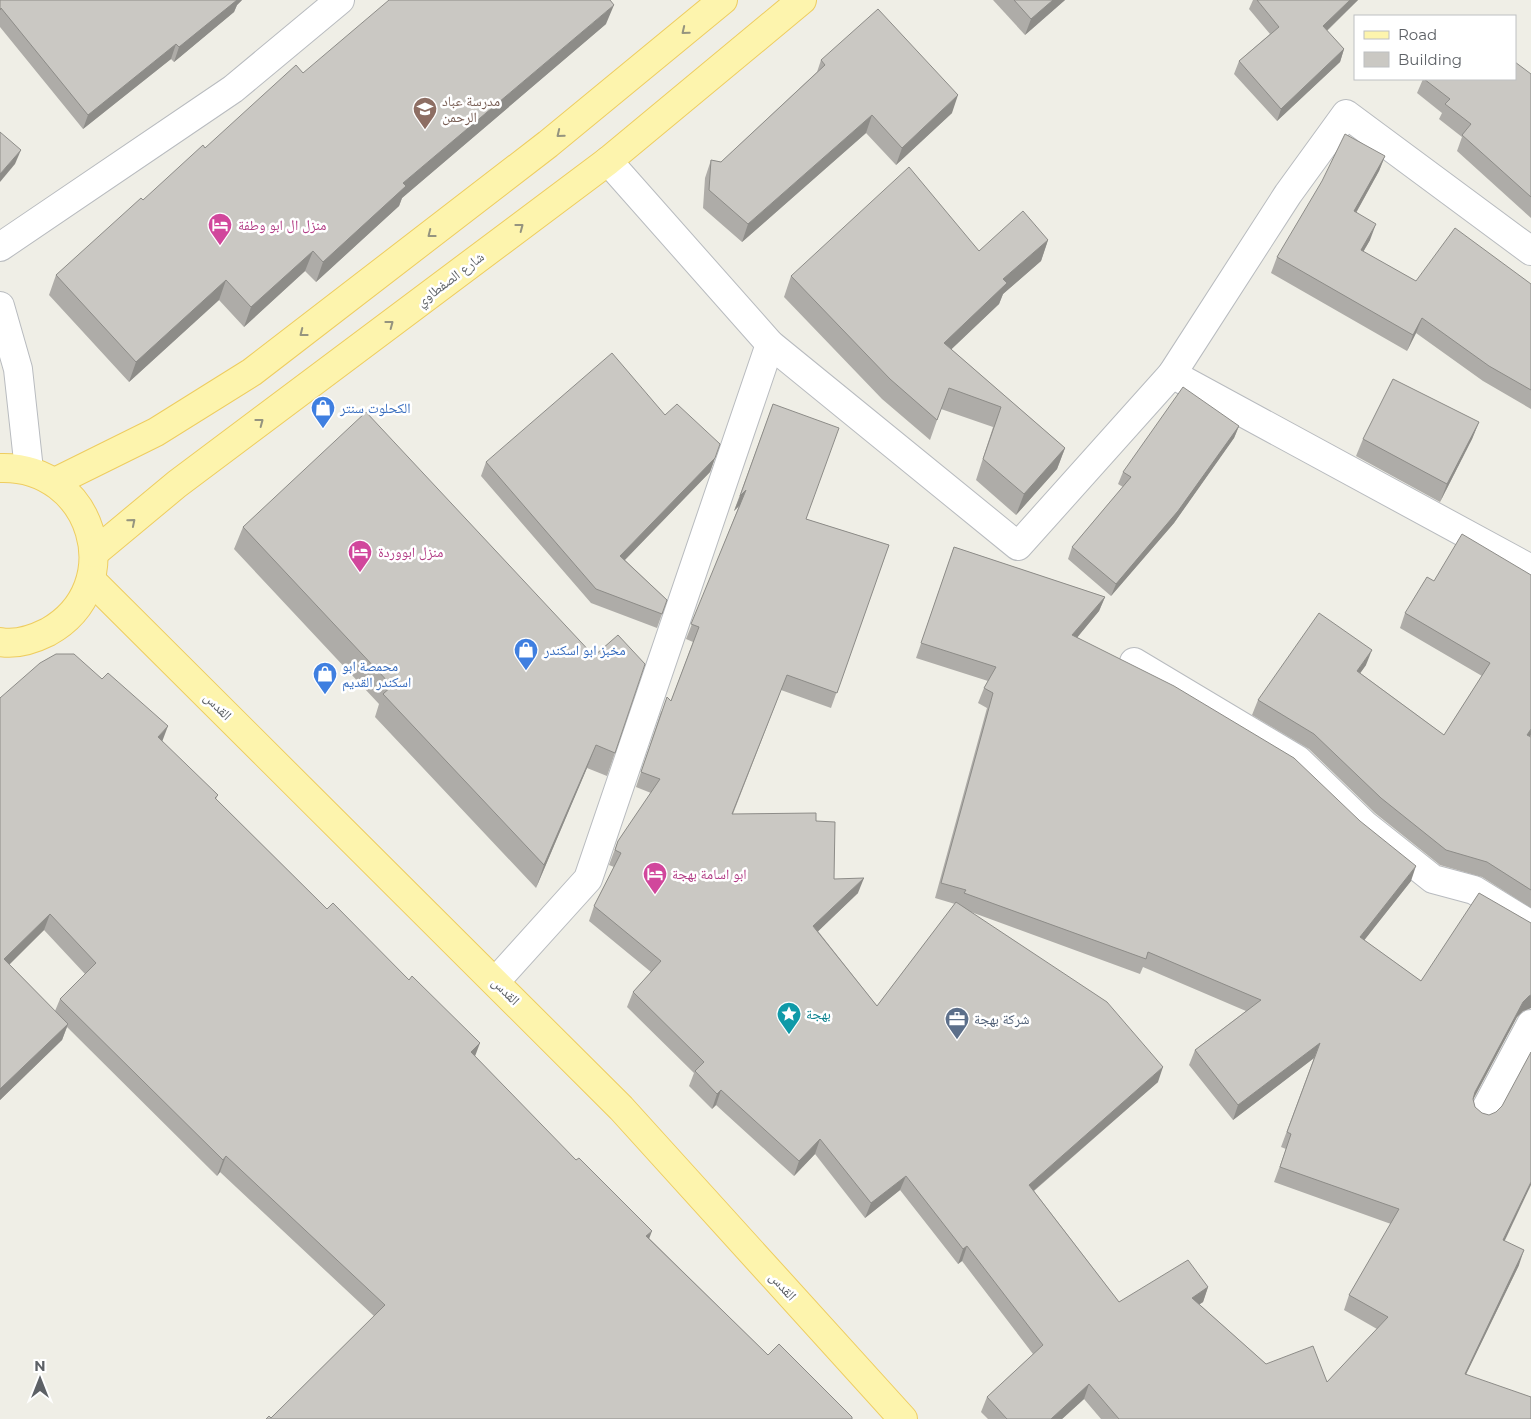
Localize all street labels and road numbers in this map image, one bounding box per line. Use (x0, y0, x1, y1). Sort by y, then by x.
street label: شارع الصفطاوي (412, 248, 489, 312)
street label: القدس (200, 688, 236, 724)
street label: القدس (488, 973, 524, 1009)
street label: القدس (765, 1268, 801, 1304)

